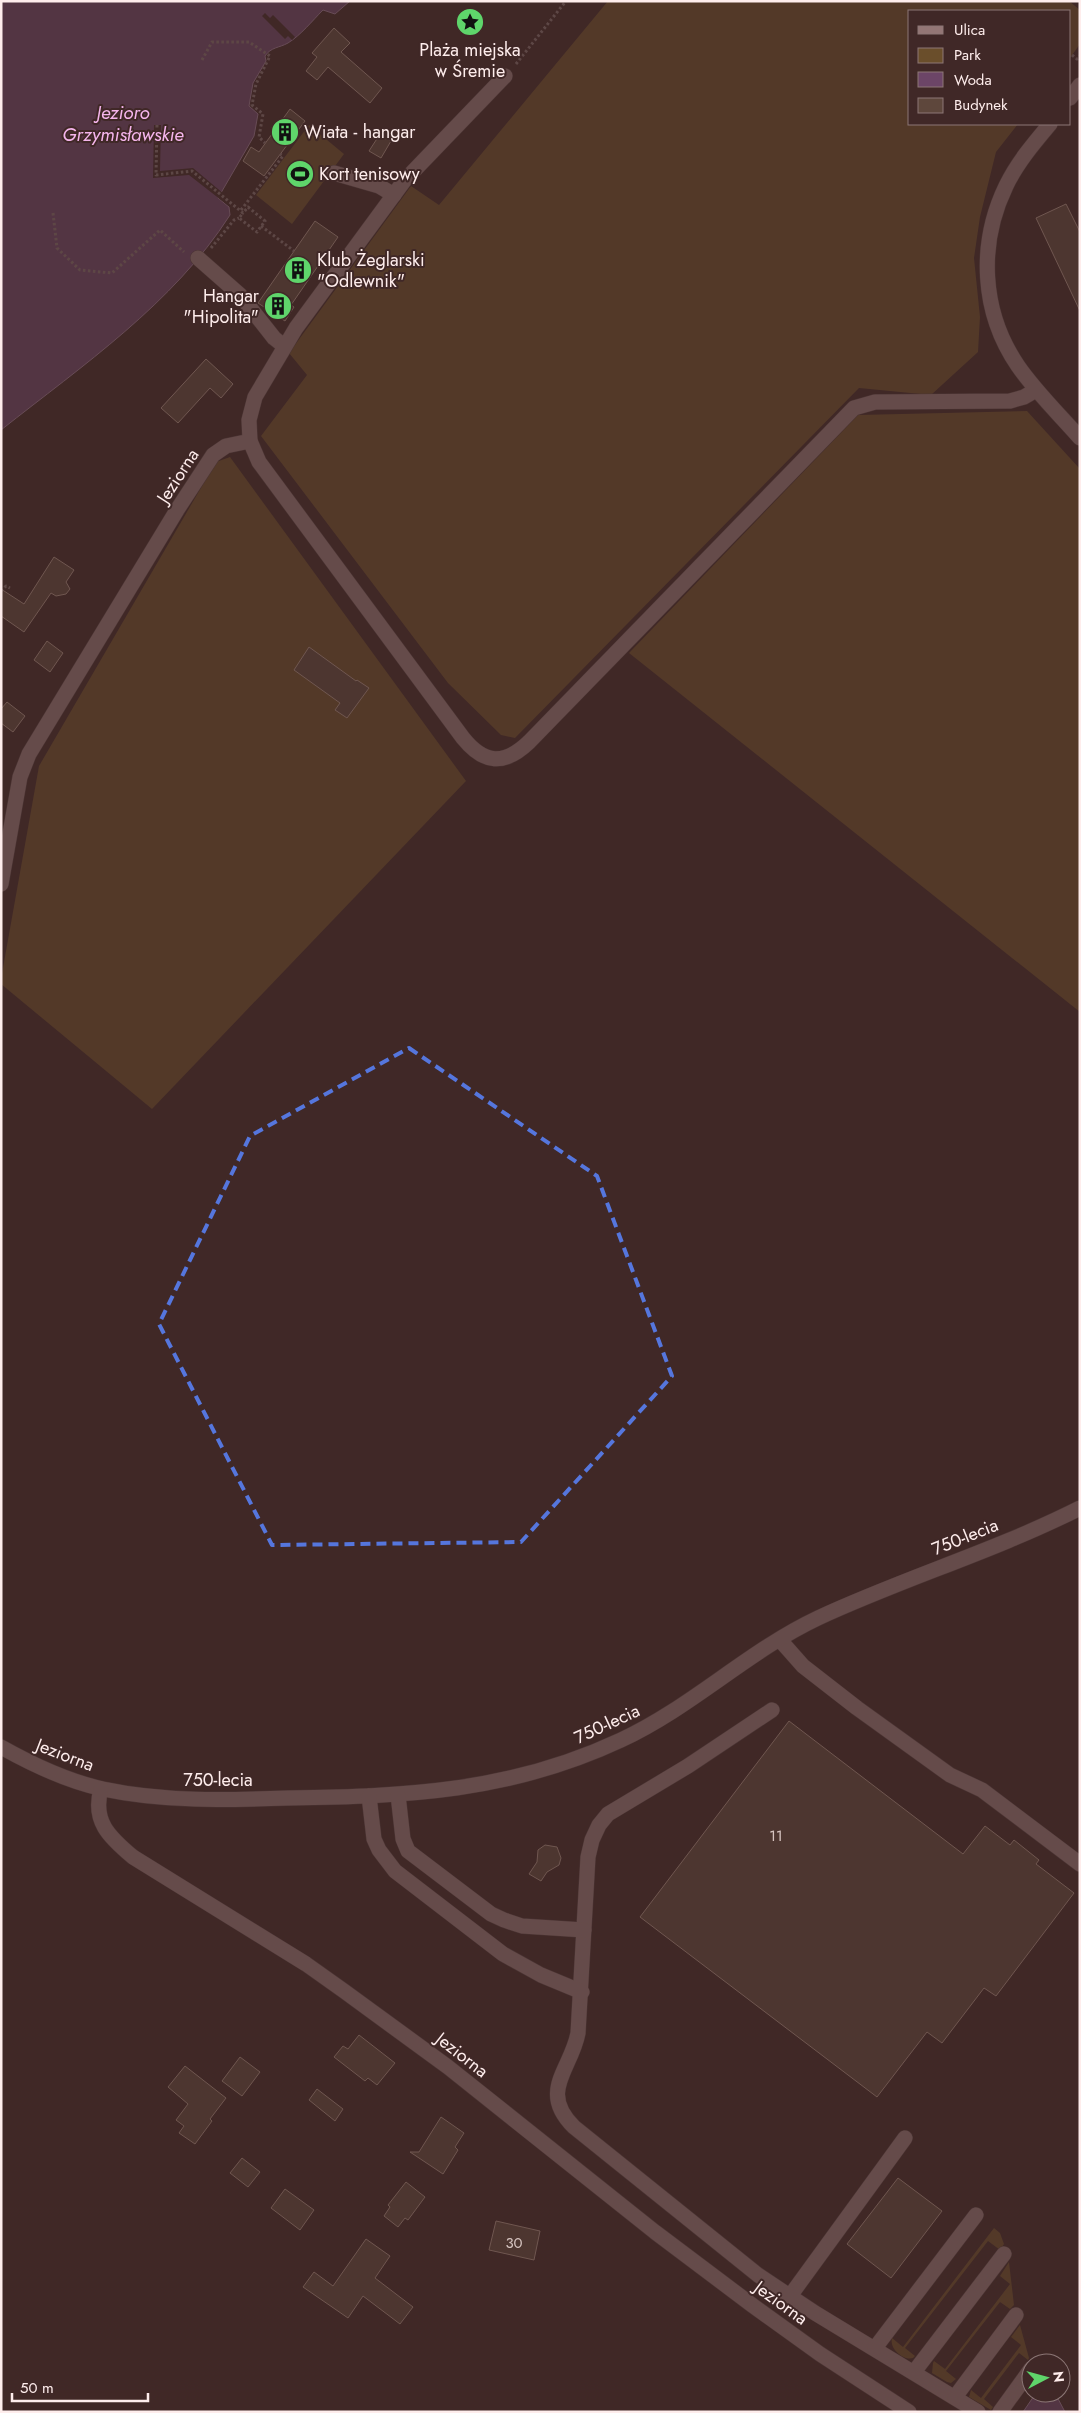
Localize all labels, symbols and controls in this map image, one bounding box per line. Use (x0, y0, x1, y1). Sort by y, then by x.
place icon: Plaża miejska w Śremie (455, 7, 485, 37)
legend (908, 10, 1071, 125)
text: Ulica (954, 19, 985, 41)
place label: Plaża miejska w Śremie (419, 37, 521, 84)
text: Park (954, 44, 981, 66)
text: Woda (954, 69, 992, 91)
text: Budynek (954, 94, 1008, 116)
water label: Jezioro Grzymisławskie (62, 99, 184, 148)
building icon: Wiata - hangar (270, 117, 300, 147)
place label: Wiata - hangar (304, 119, 416, 145)
sports icon: Kort tenisowy (285, 159, 315, 189)
place label: Kort tenisowy (319, 161, 420, 187)
place label: Klub Żeglarski "Odlewnik" (317, 247, 425, 294)
building icon: Klub Żeglarski "Odlewnik" (283, 255, 313, 285)
place label: Hangar "Hipolita" (183, 283, 260, 330)
building icon: Hangar "Hipolita" (263, 291, 293, 321)
street label: Jeziorna (150, 444, 205, 510)
street label: 750-lecia (928, 1512, 1002, 1562)
street label: 750-lecia (570, 1698, 644, 1750)
street label: Jeziorna (30, 1731, 98, 1778)
street label: 750-lecia (183, 1767, 253, 1793)
house number: 11 (769, 1825, 783, 1847)
street label: Jeziorna (429, 2025, 494, 2084)
house number: 30 (505, 2232, 523, 2254)
street label: Jeziorna (747, 2274, 813, 2331)
north arrow (1021, 2353, 1071, 2403)
scale bar (12, 2370, 149, 2402)
text: N (1048, 2370, 1069, 2383)
text: 50 m (20, 2377, 54, 2399)

